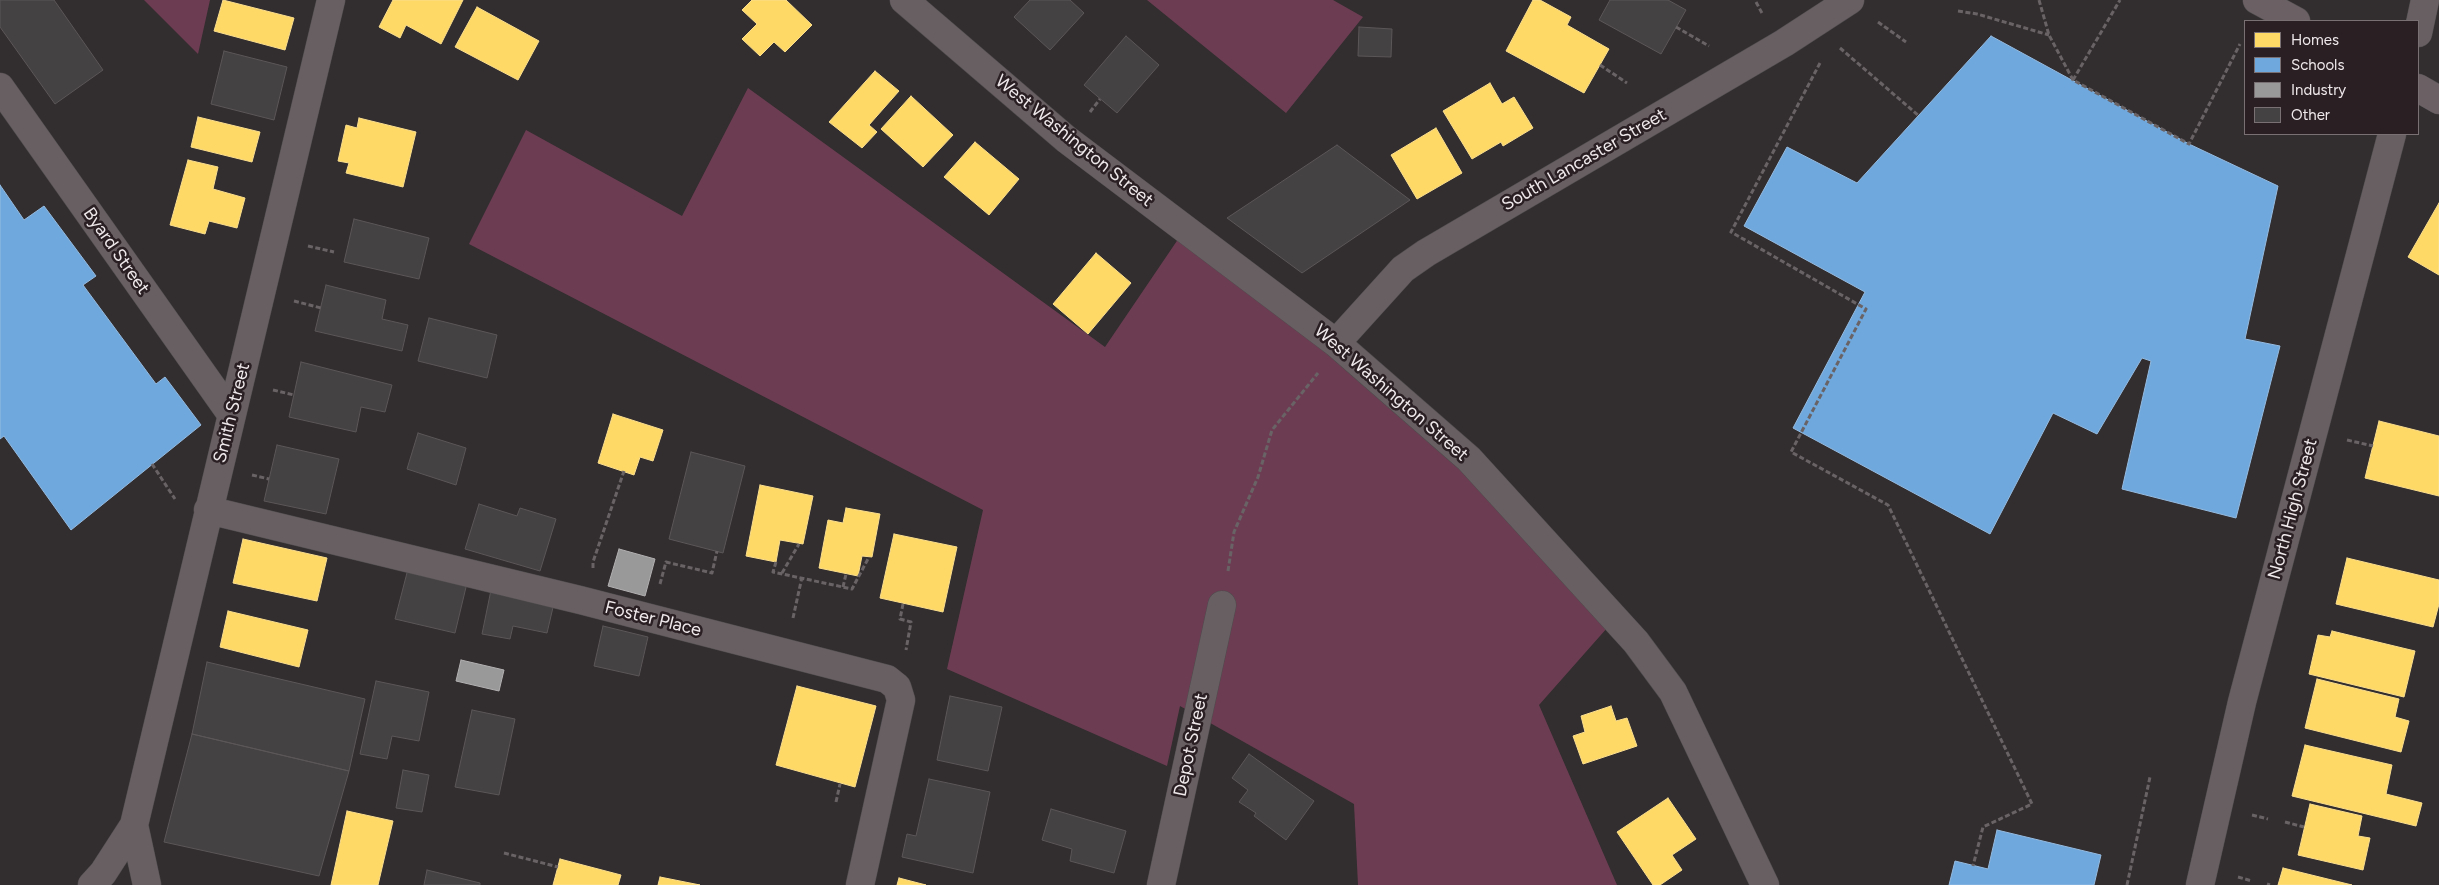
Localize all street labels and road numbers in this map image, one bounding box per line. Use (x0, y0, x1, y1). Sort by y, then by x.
street label: West Washington Street (991, 71, 1157, 211)
street label: South Lancaster Street (1498, 104, 1670, 216)
street label: Byard Street (78, 203, 154, 299)
street label: West Washington Street (1310, 320, 1472, 466)
street label: Smith Street (209, 361, 255, 465)
street label: North High Street (2264, 436, 2322, 582)
street label: Foster Place (602, 597, 704, 641)
street label: Depot Street (1170, 691, 1212, 799)

